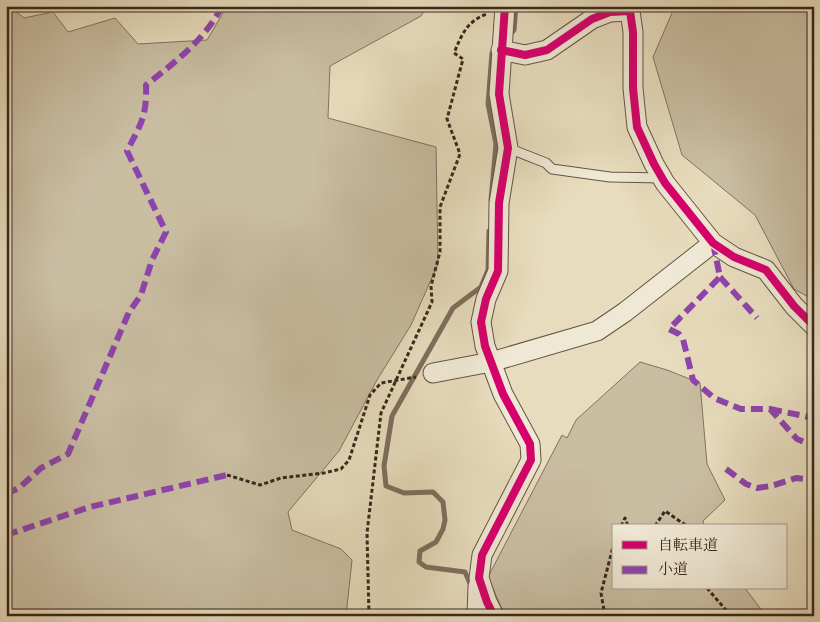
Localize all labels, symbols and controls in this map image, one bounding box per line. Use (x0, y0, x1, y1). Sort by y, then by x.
legend (612, 524, 788, 590)
text: 自転車道 (658, 536, 718, 555)
text: 小道 (658, 560, 688, 579)

